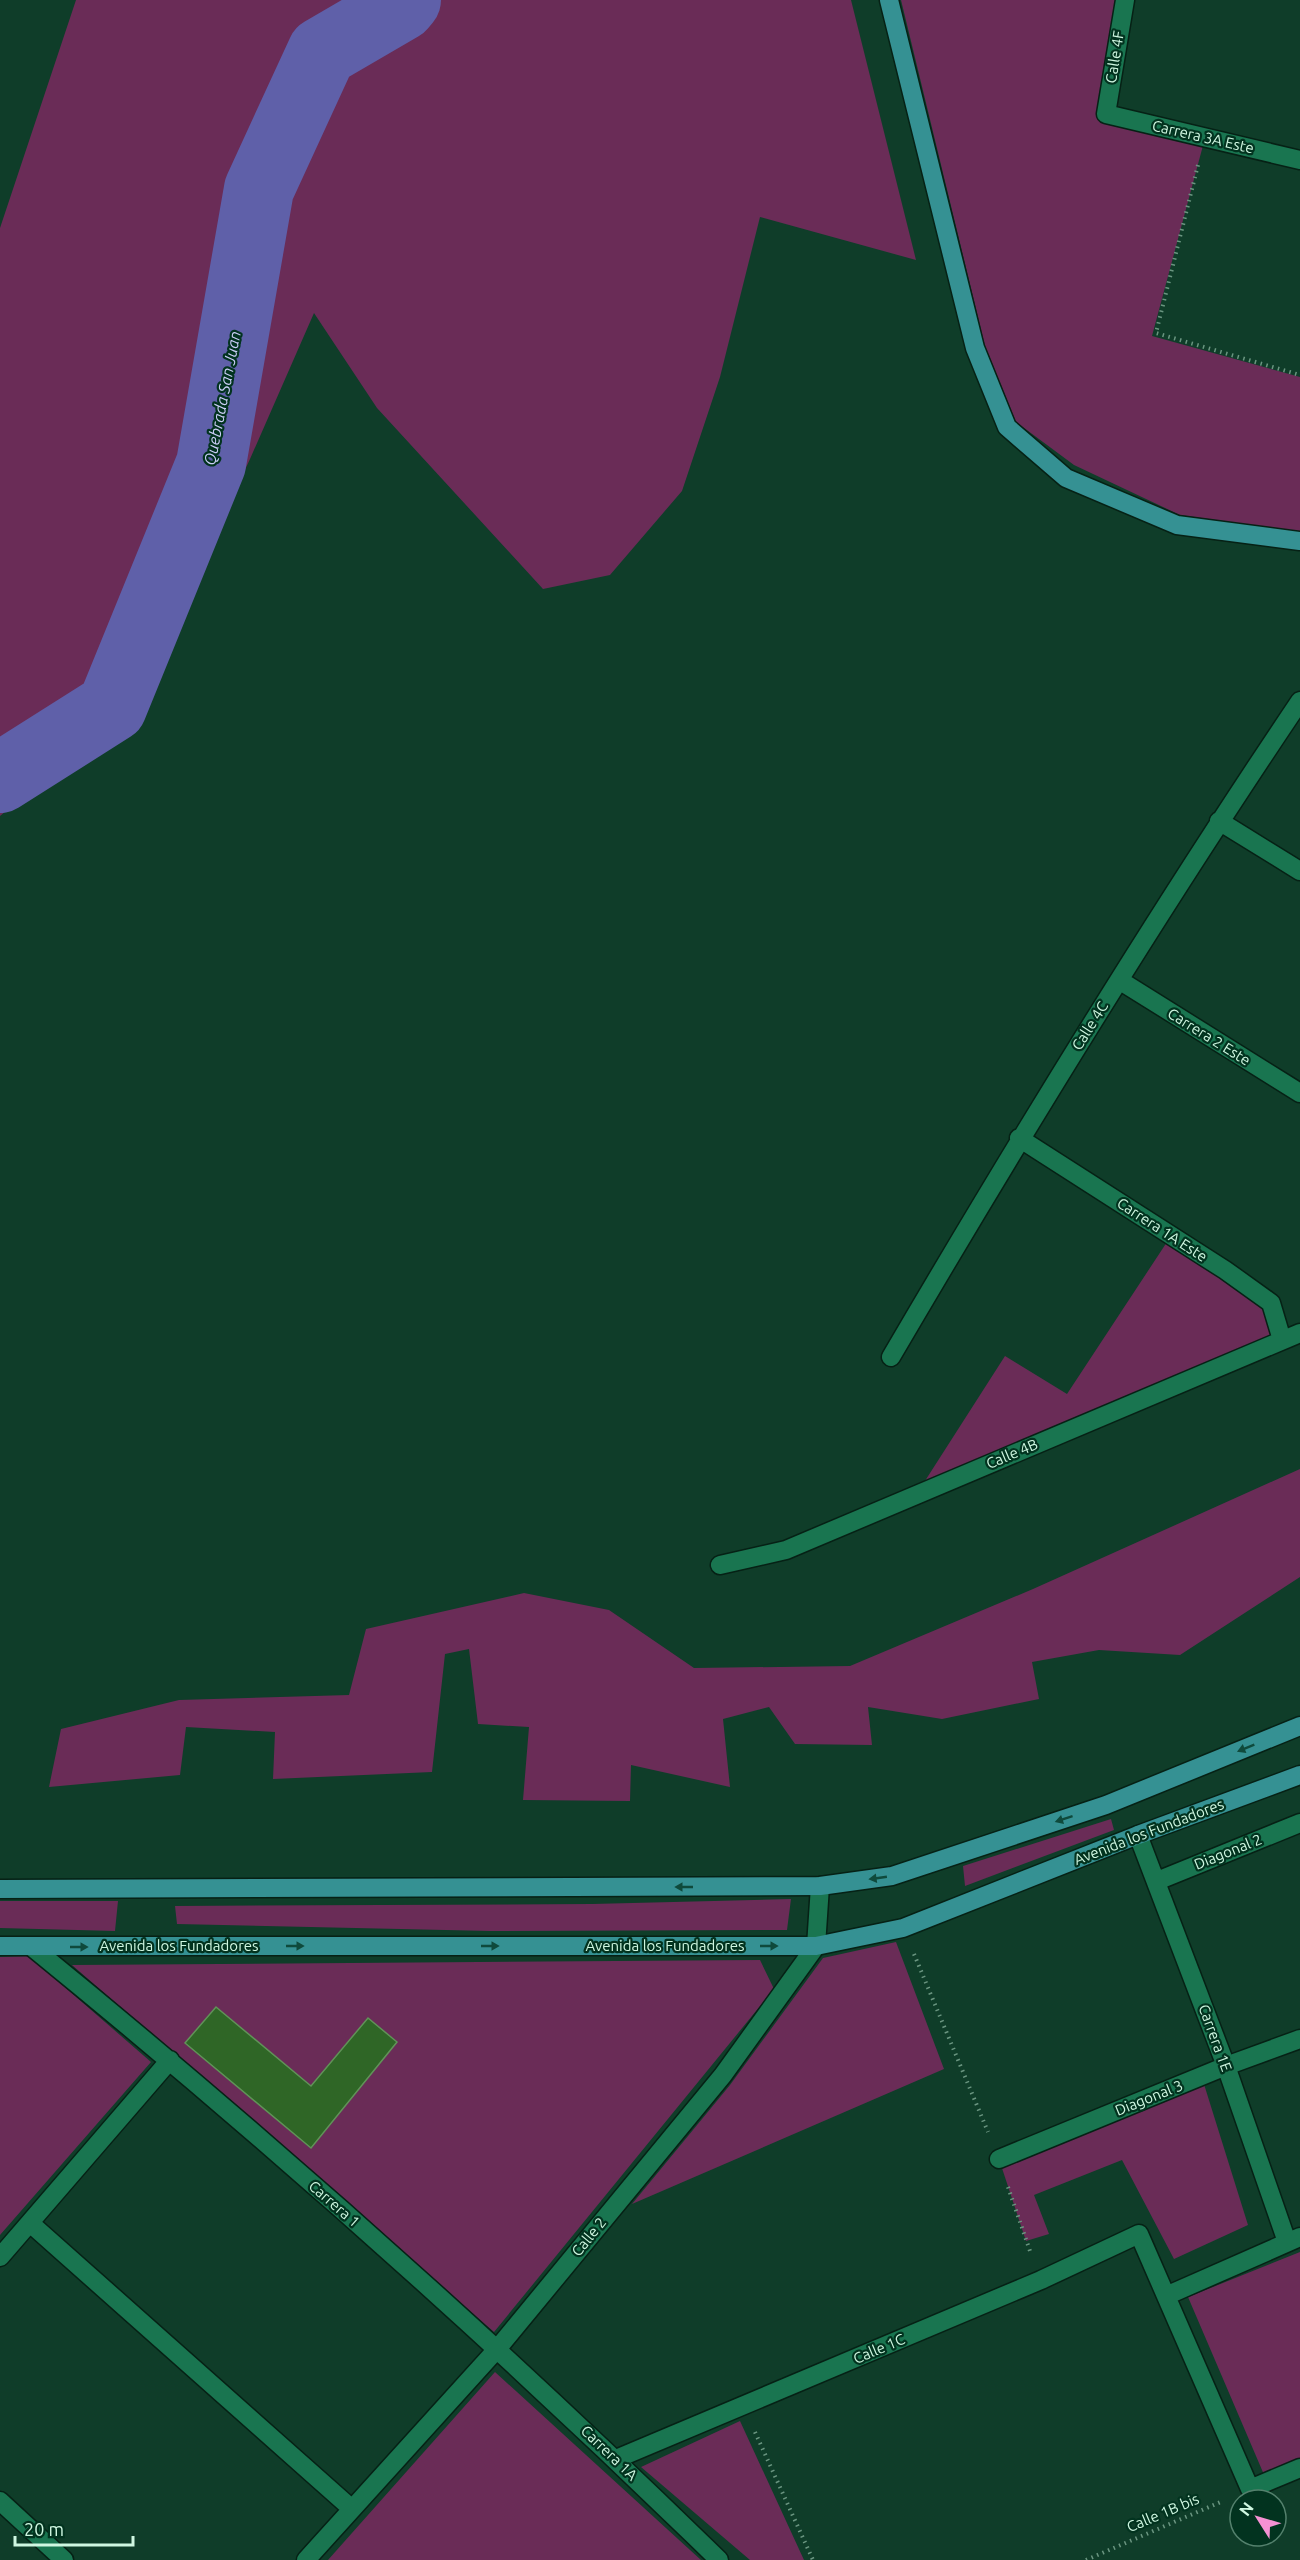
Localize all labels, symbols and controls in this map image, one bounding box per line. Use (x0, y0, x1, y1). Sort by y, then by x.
street label: Calle 4F (1102, 29, 1127, 84)
street label: Carrera 3A Este (1150, 117, 1256, 157)
water label: Quebrada San Juan (200, 329, 245, 467)
street label: Calle 4C (1068, 998, 1111, 1053)
street label: Carrera 2 Este (1165, 1004, 1254, 1069)
street label: Carrera 1A Este (1114, 1194, 1211, 1265)
street label: Calle 4B (983, 1435, 1040, 1472)
one-way arrow (1237, 1744, 1255, 1754)
street label: Avenida los Fundadores (1071, 1795, 1226, 1868)
one-way arrow (1055, 1815, 1073, 1824)
street label: Diagonal 2 (1192, 1830, 1264, 1873)
one-way arrow (869, 1873, 888, 1882)
one-way arrow (675, 1882, 694, 1892)
street label: Avenida los Fundadores (99, 1937, 259, 1954)
street label: Avenida los Fundadores (585, 1937, 745, 1954)
one-way arrow (286, 1941, 305, 1951)
one-way arrow (481, 1941, 500, 1951)
one-way arrow (760, 1941, 779, 1951)
one-way arrow (70, 1942, 89, 1952)
street label: Carrera 1E (1195, 2002, 1235, 2074)
street label: Diagonal 3 (1113, 2076, 1185, 2119)
street label: Carrera 1 (305, 2177, 363, 2230)
street label: Calle 2 (568, 2214, 609, 2260)
street label: Calle 1C (851, 2330, 907, 2367)
street label: Carrera 1A (578, 2422, 641, 2484)
north arrow (1228, 2488, 1288, 2548)
street label: Calle 1B bis (1124, 2490, 1202, 2535)
text: N (1235, 2499, 1257, 2519)
scale bar (15, 2509, 134, 2547)
text: 20 m (24, 2519, 64, 2539)

